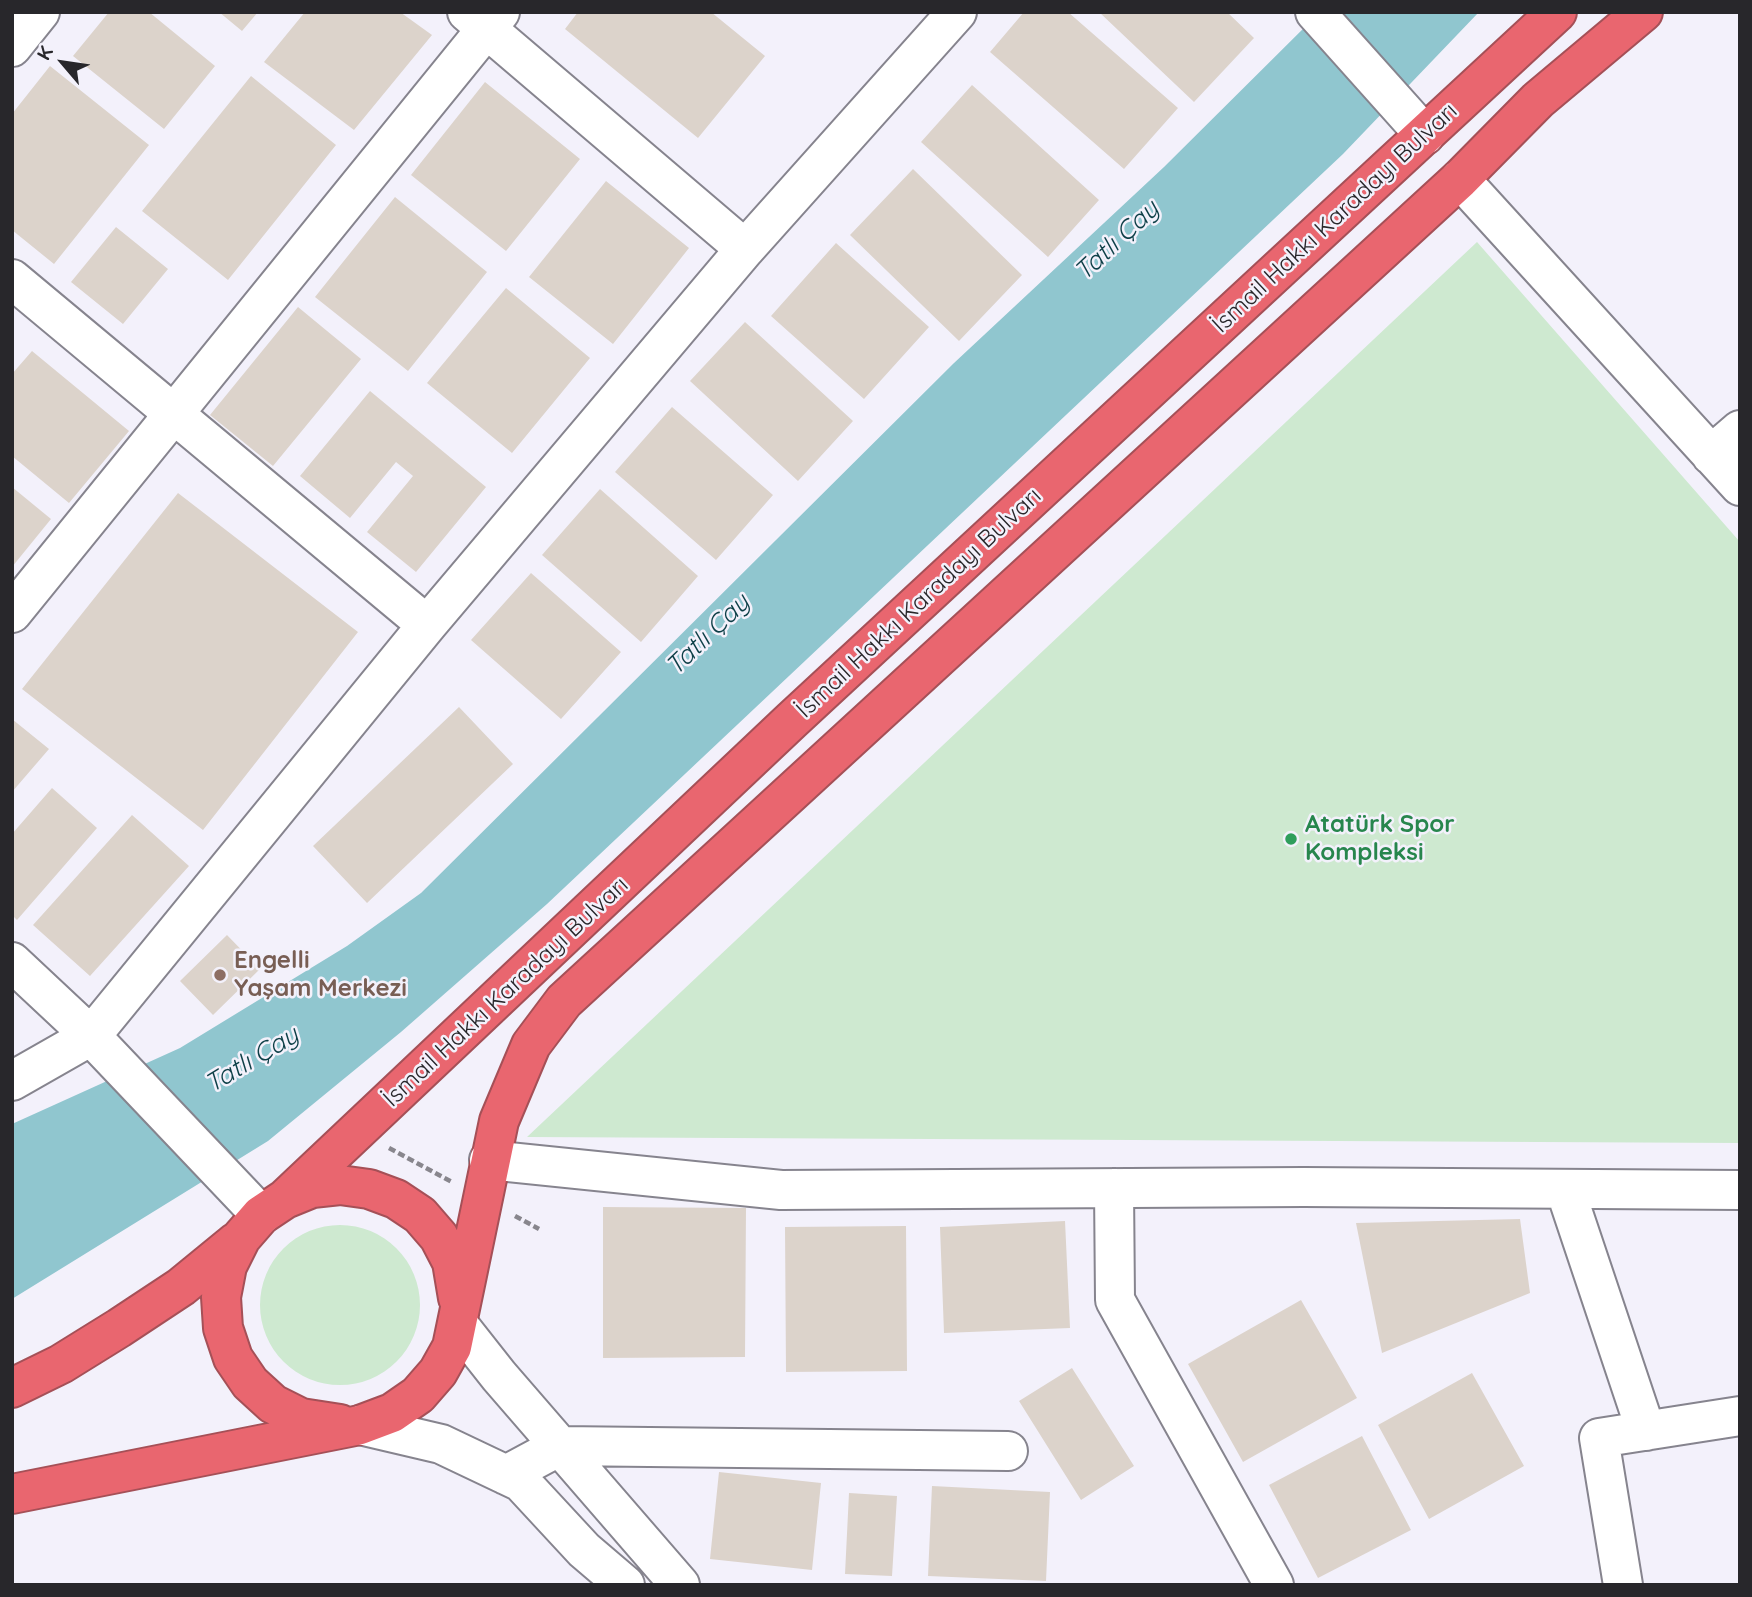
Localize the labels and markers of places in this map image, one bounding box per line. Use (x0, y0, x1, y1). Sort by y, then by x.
place label: Atatürk Spor Kompleksi (1305, 811, 1455, 867)
marker: Atatürk Spor Kompleksi (1283, 831, 1299, 847)
place label: Engelli Yaşam Merkezi (234, 947, 407, 1003)
marker: Engelli Yaşam Merkezi (212, 967, 228, 983)

